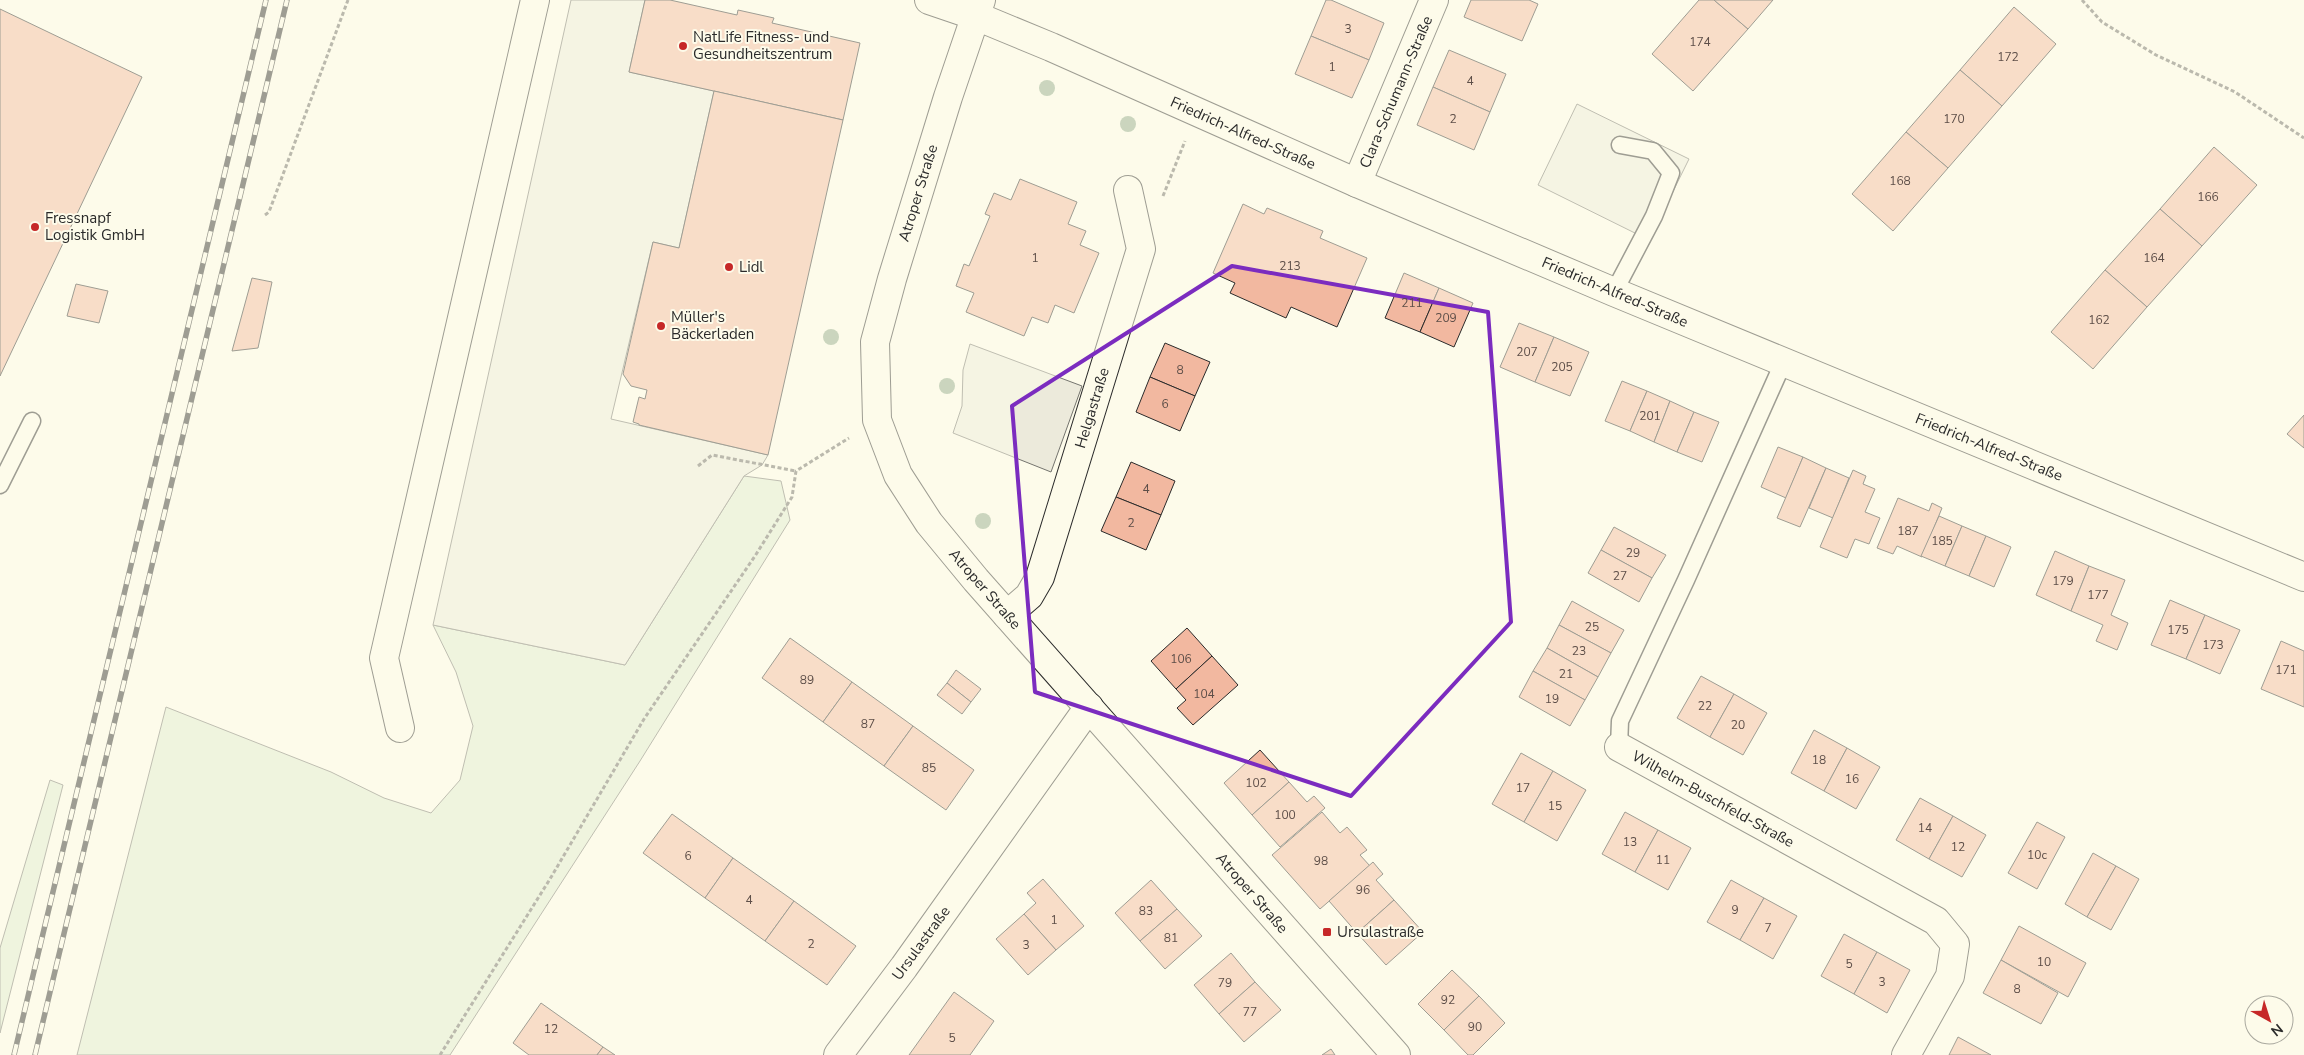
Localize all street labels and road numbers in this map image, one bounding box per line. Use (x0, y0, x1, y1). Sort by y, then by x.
street label: Clara-Schumann-Straße (1355, 13, 1437, 171)
street label: Friedrich-Alfred-Straße (1167, 92, 1319, 174)
street label: Atroper Straße (894, 142, 942, 244)
street label: Friedrich-Alfred-Straße (1539, 252, 1691, 332)
street label: Helgastraße (1070, 365, 1114, 451)
street label: Friedrich-Alfred-Straße (1912, 408, 2066, 486)
street label: Atroper Straße (944, 545, 1026, 633)
street label: Wilhelm-Buschfeld-Straße (1628, 746, 1798, 852)
street label: Atroper Straße (1211, 849, 1293, 937)
street label: Ursulastraße (887, 902, 955, 984)

